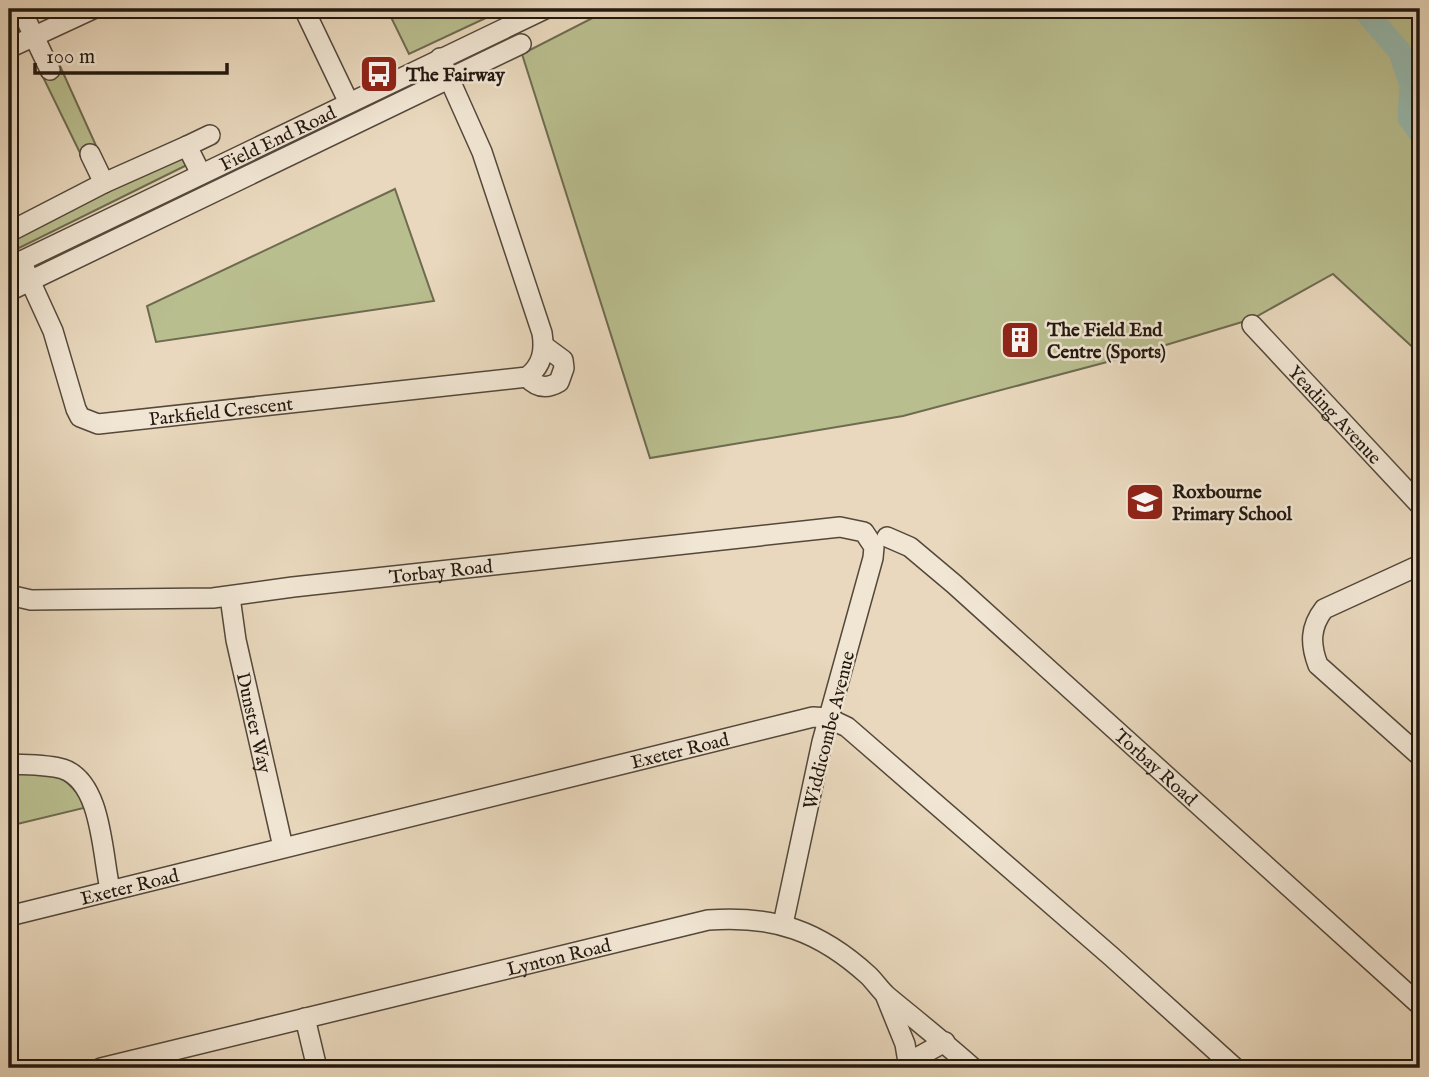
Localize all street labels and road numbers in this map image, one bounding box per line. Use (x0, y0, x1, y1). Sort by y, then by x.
street label: Field End Road (217, 101, 341, 178)
street label: Yeading Avenue (1282, 361, 1386, 470)
street label: Parkfield Crescent (148, 393, 295, 432)
street label: Torbay Road (388, 555, 495, 590)
street label: Widdicombe Avenue (799, 648, 861, 812)
street label: Dunster Way (230, 670, 276, 776)
street label: Torbay Road (1108, 724, 1202, 812)
street label: Exeter Road (629, 728, 733, 776)
street label: Exeter Road (78, 864, 182, 912)
street label: Lynton Road (504, 934, 614, 983)

